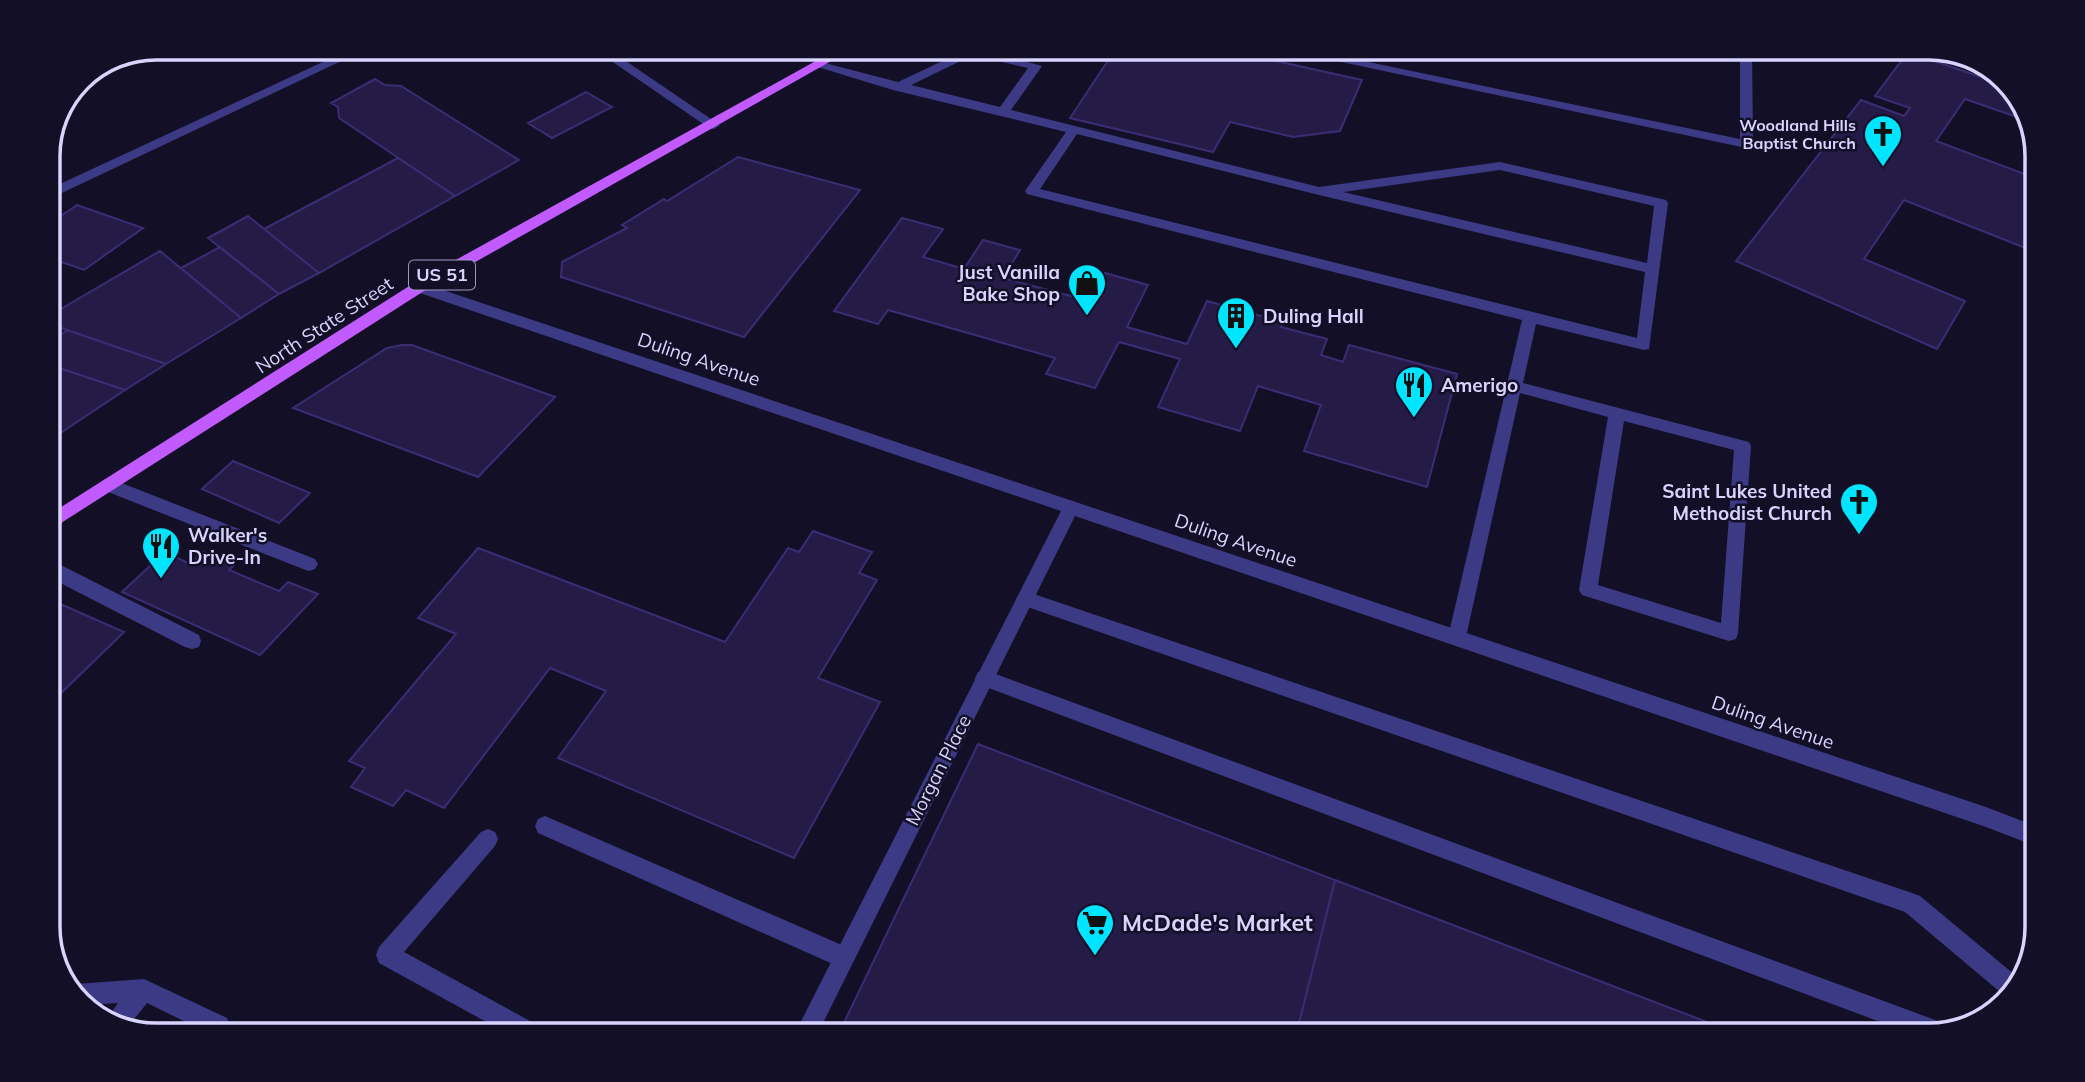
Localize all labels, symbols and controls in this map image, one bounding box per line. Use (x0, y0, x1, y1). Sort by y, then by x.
church icon: Woodland Hills Baptist Church (1862, 113, 1904, 168)
place label: Woodland Hills Baptist Church (1739, 115, 1856, 153)
road number: US 51 (409, 260, 475, 290)
place label: Just Vanilla Bake Shop (958, 260, 1060, 306)
shop icon: Just Vanilla Bake Shop (1066, 262, 1108, 317)
street label: North State Street (251, 271, 398, 378)
building icon: Duling Hall (1215, 295, 1257, 350)
place label: Duling Hall (1263, 304, 1364, 328)
street label: Duling Avenue (635, 327, 763, 391)
restaurant icon: Amerigo (1393, 364, 1435, 419)
place label: Amerigo (1441, 373, 1518, 397)
place label: Saint Lukes United Methodist Church (1662, 479, 1832, 525)
church icon: Saint Lukes United Methodist Church (1838, 481, 1880, 536)
street label: Duling Avenue (1172, 508, 1300, 572)
place label: Walker's Drive-In (188, 523, 267, 569)
restaurant icon: Walker's Drive-In (140, 525, 182, 580)
street label: Duling Avenue (1709, 690, 1837, 754)
street label: Morgan Place (900, 711, 976, 829)
supermarket icon: McDade's Market (1074, 902, 1116, 957)
place label: McDade's Market (1122, 908, 1313, 937)

